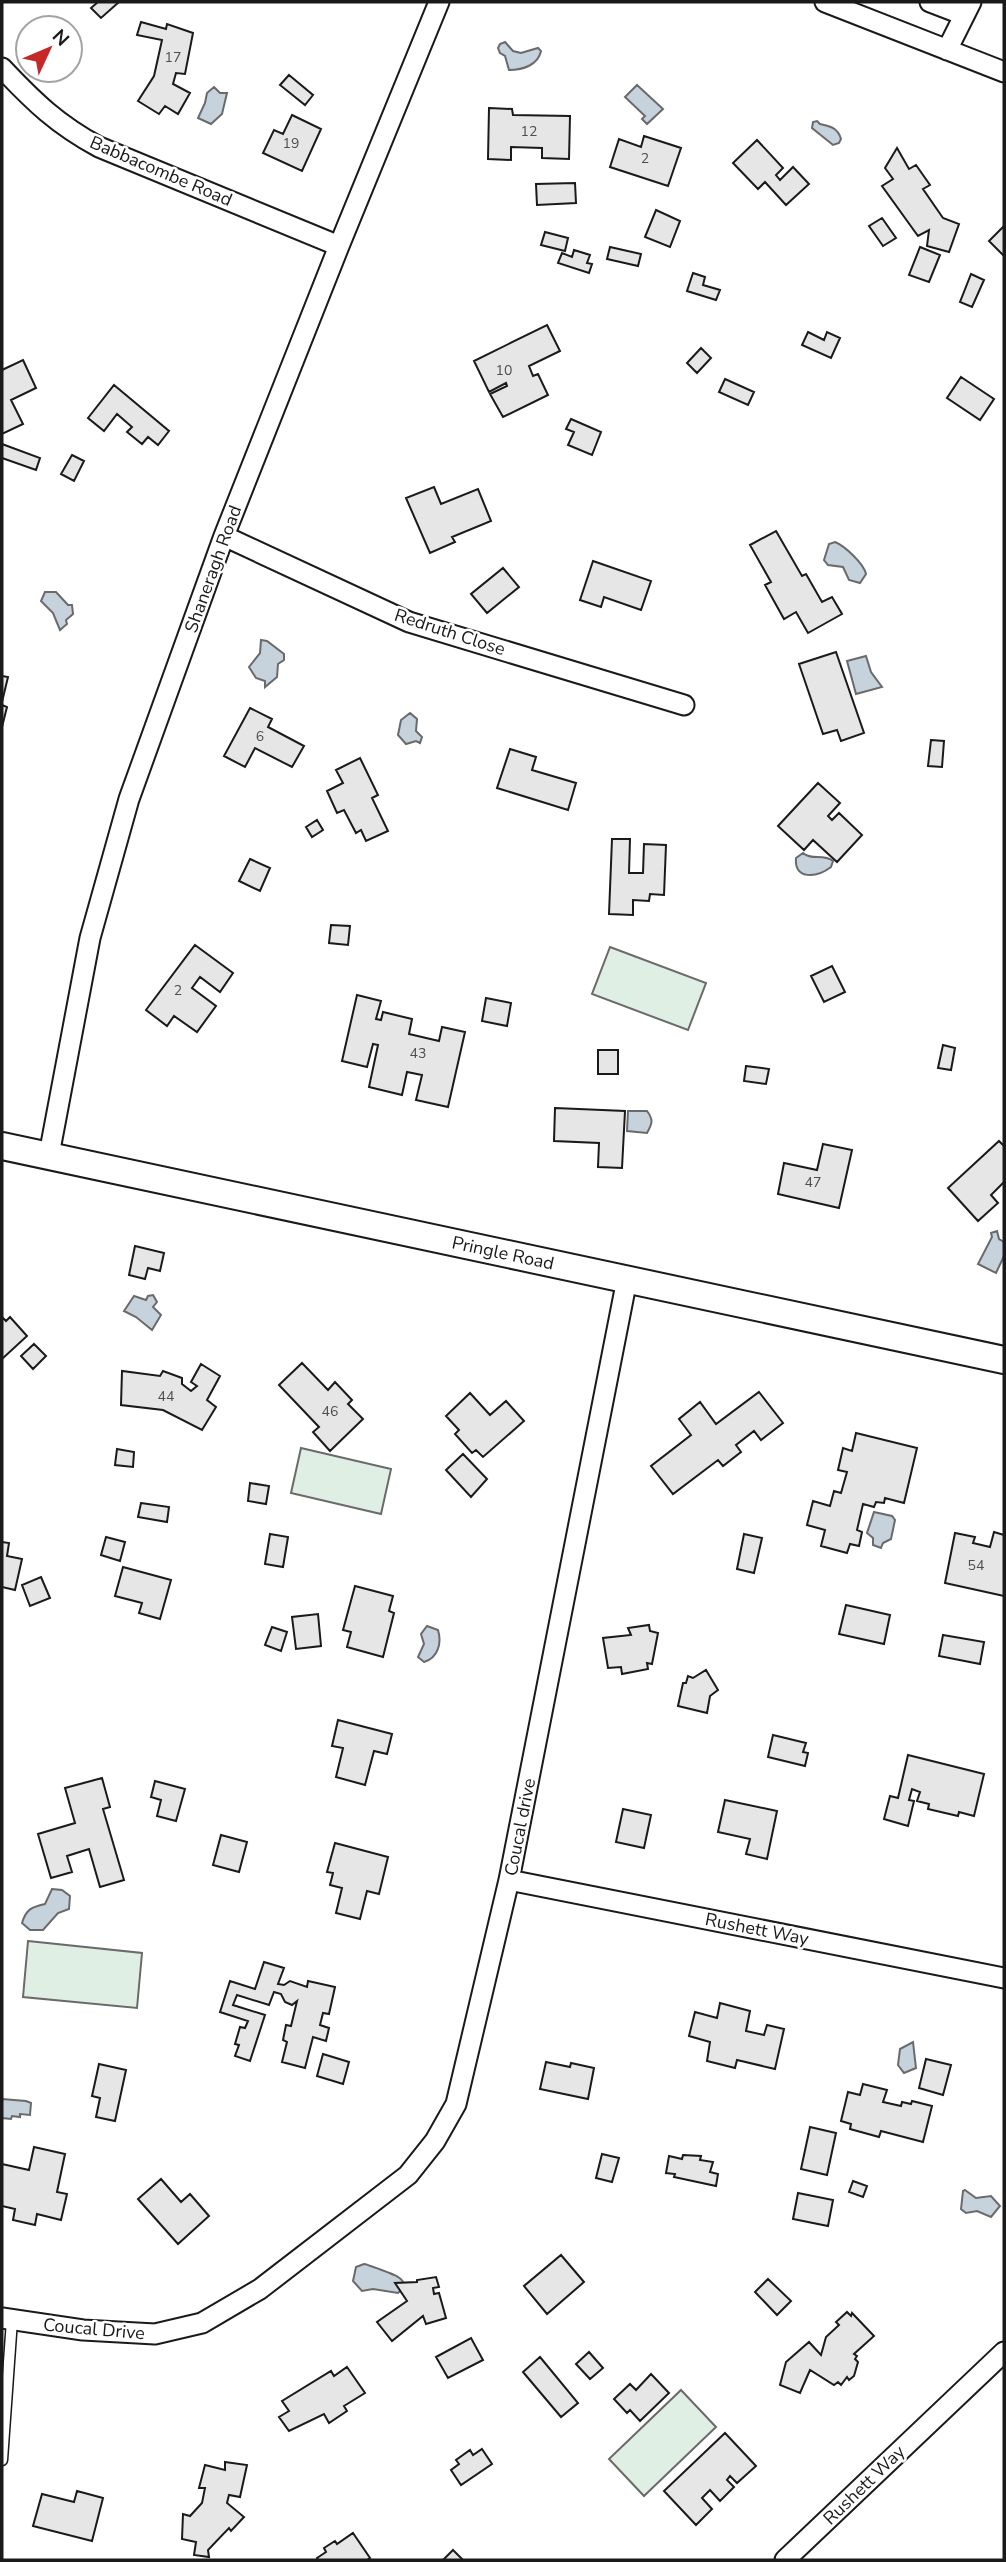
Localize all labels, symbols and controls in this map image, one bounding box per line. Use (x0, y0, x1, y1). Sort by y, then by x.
north arrow (14, 14, 84, 84)
text: N (46, 24, 75, 52)
house number: 17 (165, 48, 181, 67)
house number: 12 (521, 122, 537, 141)
street label: Babbacombe Road (86, 130, 236, 212)
house number: 19 (283, 134, 299, 153)
house number: 2 (641, 149, 649, 168)
house number: 10 (496, 361, 512, 380)
street label: Shaneragh Road (179, 502, 247, 636)
street label: Redruth Close (392, 603, 508, 661)
house number: 6 (256, 727, 264, 746)
house number: 2 (174, 981, 182, 1000)
house number: 43 (410, 1044, 426, 1063)
house number: 47 (805, 1173, 821, 1192)
street label: Pringle Road (450, 1230, 556, 1276)
house number: 44 (158, 1387, 174, 1406)
house number: 46 (322, 1402, 338, 1421)
house number: 54 (968, 1556, 984, 1575)
street label: Coucal drive (499, 1776, 541, 1878)
street label: Rushett Way (703, 1907, 812, 1951)
street label: Coucal Drive (42, 2313, 146, 2345)
street label: Rushett Way (818, 2439, 911, 2530)

